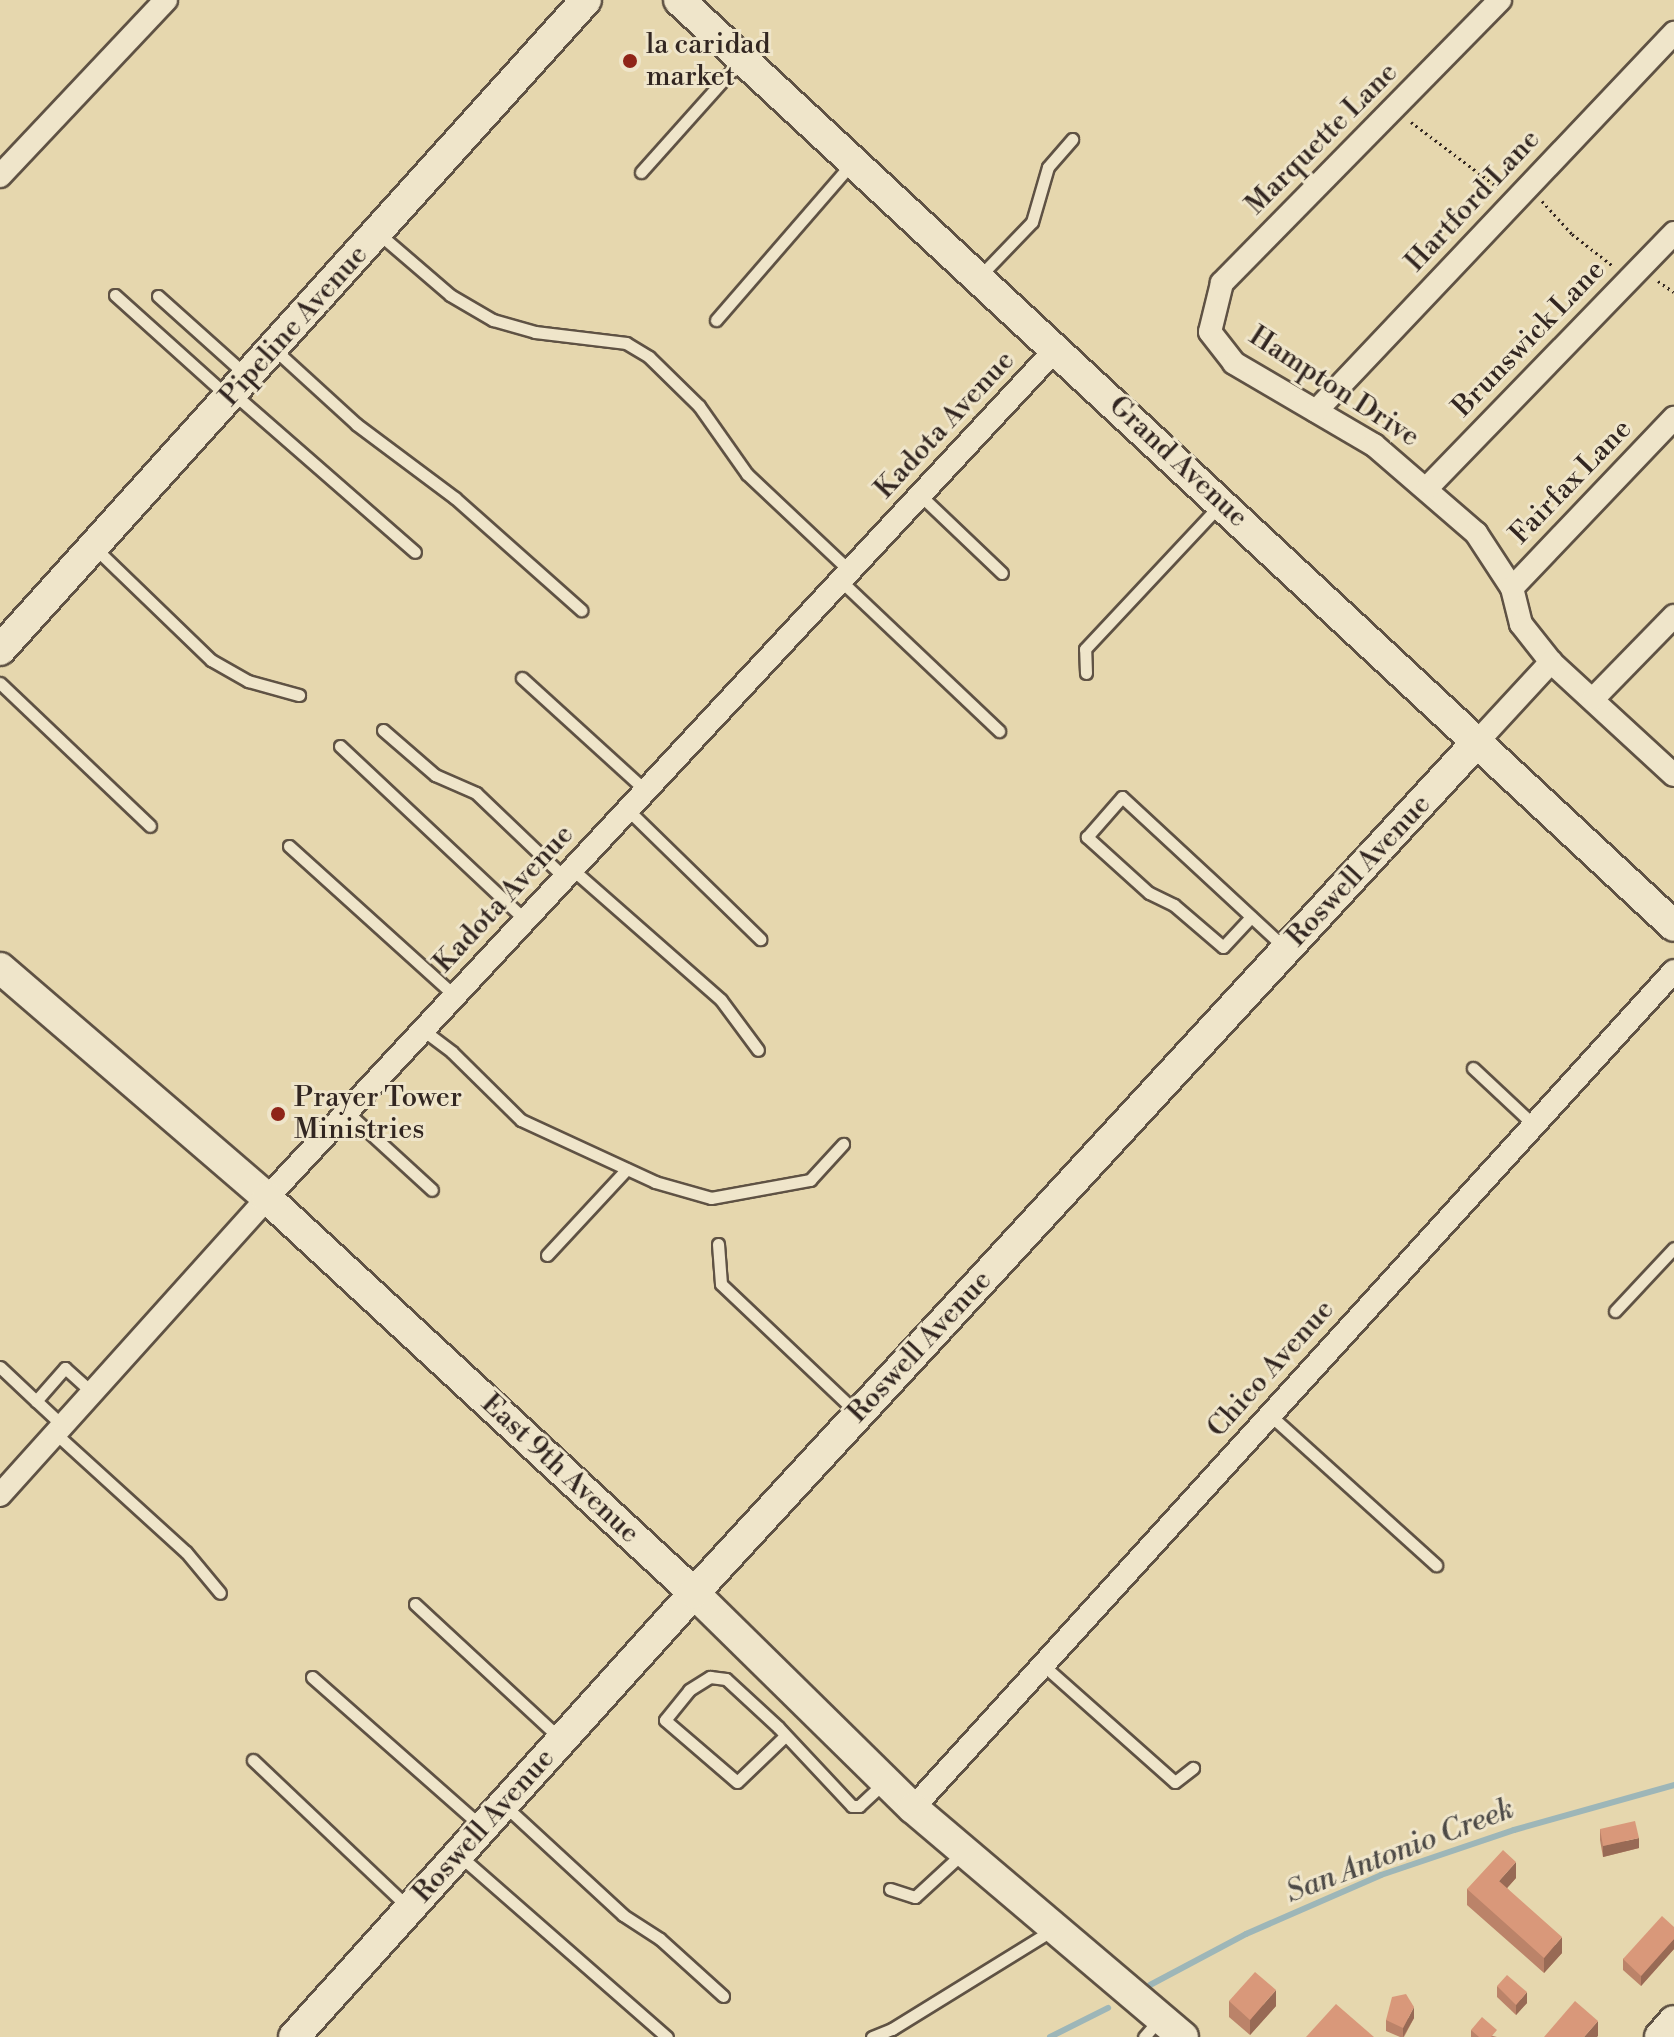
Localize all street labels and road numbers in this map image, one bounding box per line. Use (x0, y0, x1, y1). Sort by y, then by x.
street label: Marquette Lane (1239, 56, 1405, 222)
street label: Hartford Lane (1399, 123, 1547, 279)
street label: Pipeline Avenue (213, 239, 375, 413)
street label: Brunswick Lane (1446, 254, 1612, 424)
street label: Hampton Drive (1243, 319, 1425, 455)
street label: Kadota Avenue (868, 344, 1022, 506)
street label: Grand Avenue (1102, 389, 1254, 535)
street label: Fairfax Lane (1503, 413, 1639, 551)
street label: Roswell Avenue (1280, 788, 1438, 954)
street label: Kadota Avenue (427, 818, 581, 980)
street label: Roswell Avenue (841, 1264, 999, 1430)
street label: Chico Avenue (1201, 1293, 1341, 1445)
street label: East 9th Avenue (474, 1387, 646, 1551)
street label: Roswell Avenue (406, 1742, 562, 1910)

